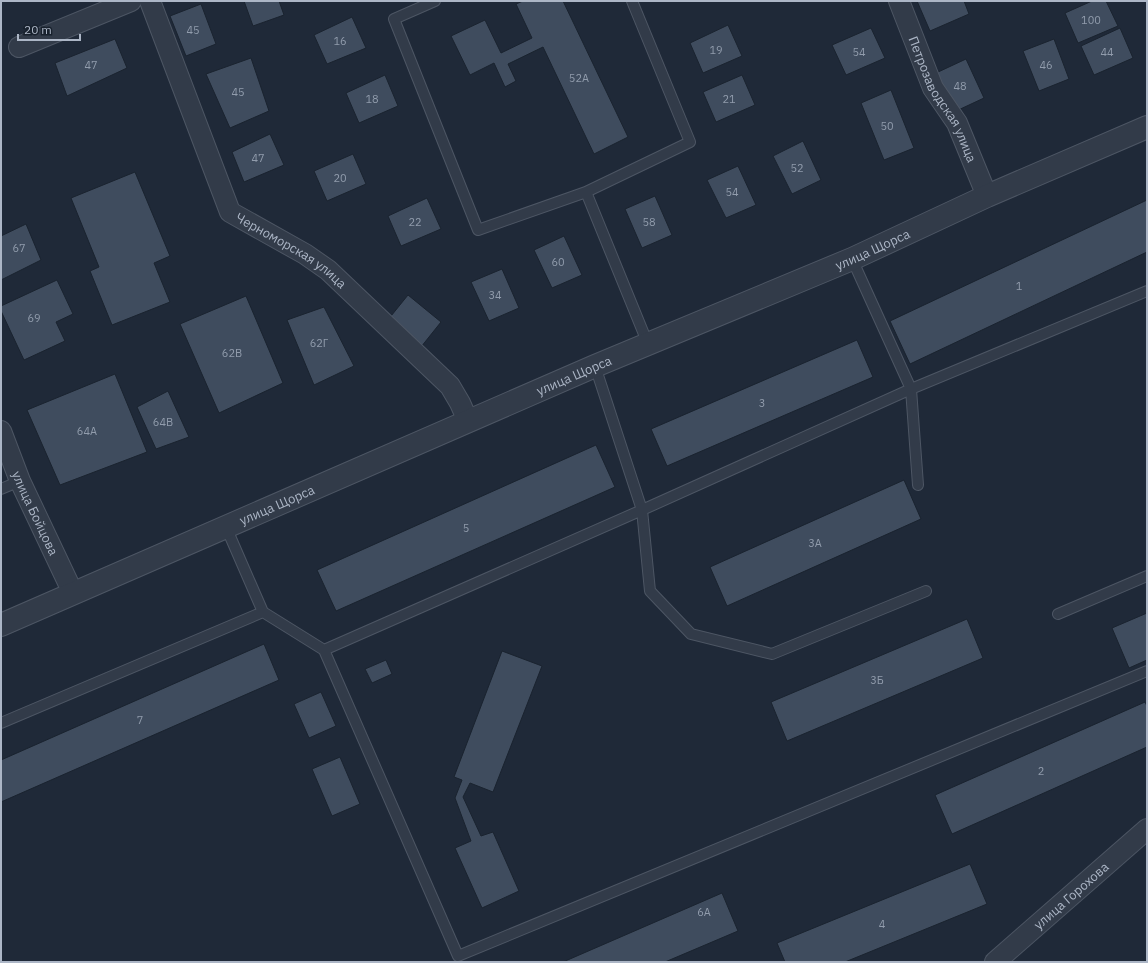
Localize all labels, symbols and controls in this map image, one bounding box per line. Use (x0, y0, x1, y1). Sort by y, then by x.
house number: 100 (1081, 13, 1101, 27)
scale bar (18, 16, 80, 42)
text: 20 m (24, 22, 52, 37)
house number: 45 (186, 23, 200, 37)
house number: 16 (333, 34, 347, 48)
street label: Петрозаводская улица (905, 34, 980, 165)
house number: 19 (709, 43, 723, 57)
house number: 54 (852, 45, 866, 59)
house number: 44 (1100, 45, 1114, 59)
house number: 47 (84, 58, 98, 72)
house number: 46 (1039, 58, 1053, 72)
house number: 52А (569, 71, 589, 85)
house number: 48 (953, 79, 967, 93)
house number: 45 (231, 85, 245, 99)
house number: 18 (365, 92, 379, 106)
house number: 21 (722, 92, 736, 106)
house number: 50 (880, 119, 894, 133)
house number: 47 (251, 151, 265, 165)
house number: 52 (790, 161, 804, 175)
house number: 20 (333, 171, 347, 185)
house number: 54 (725, 185, 739, 199)
street label: Черноморская улица (233, 209, 350, 292)
house number: 22 (408, 215, 422, 229)
house number: 58 (642, 215, 656, 229)
street label: улица Щорса (833, 225, 913, 274)
house number: 67 (12, 241, 26, 255)
house number: 60 (551, 255, 565, 269)
house number: 1 (1016, 279, 1023, 293)
house number: 34 (488, 288, 502, 302)
house number: 69 (27, 311, 41, 325)
house number: 62Г (310, 336, 329, 350)
house number: 62В (222, 346, 242, 360)
street label: улица Щорса (534, 352, 614, 399)
house number: 3 (759, 396, 765, 410)
house number: 64В (153, 415, 173, 429)
house number: 64А (77, 424, 97, 438)
street label: улица Бойцова (8, 469, 62, 558)
street label: улица Щорса (237, 481, 317, 529)
house number: 5 (463, 521, 469, 535)
house number: 3А (808, 536, 822, 550)
house number: 3Б (870, 673, 884, 687)
house number: 7 (137, 713, 143, 727)
house number: 2 (1038, 764, 1044, 778)
street label: улица Горохова (1030, 858, 1112, 933)
house number: 6А (697, 905, 711, 919)
house number: 4 (879, 917, 886, 931)

